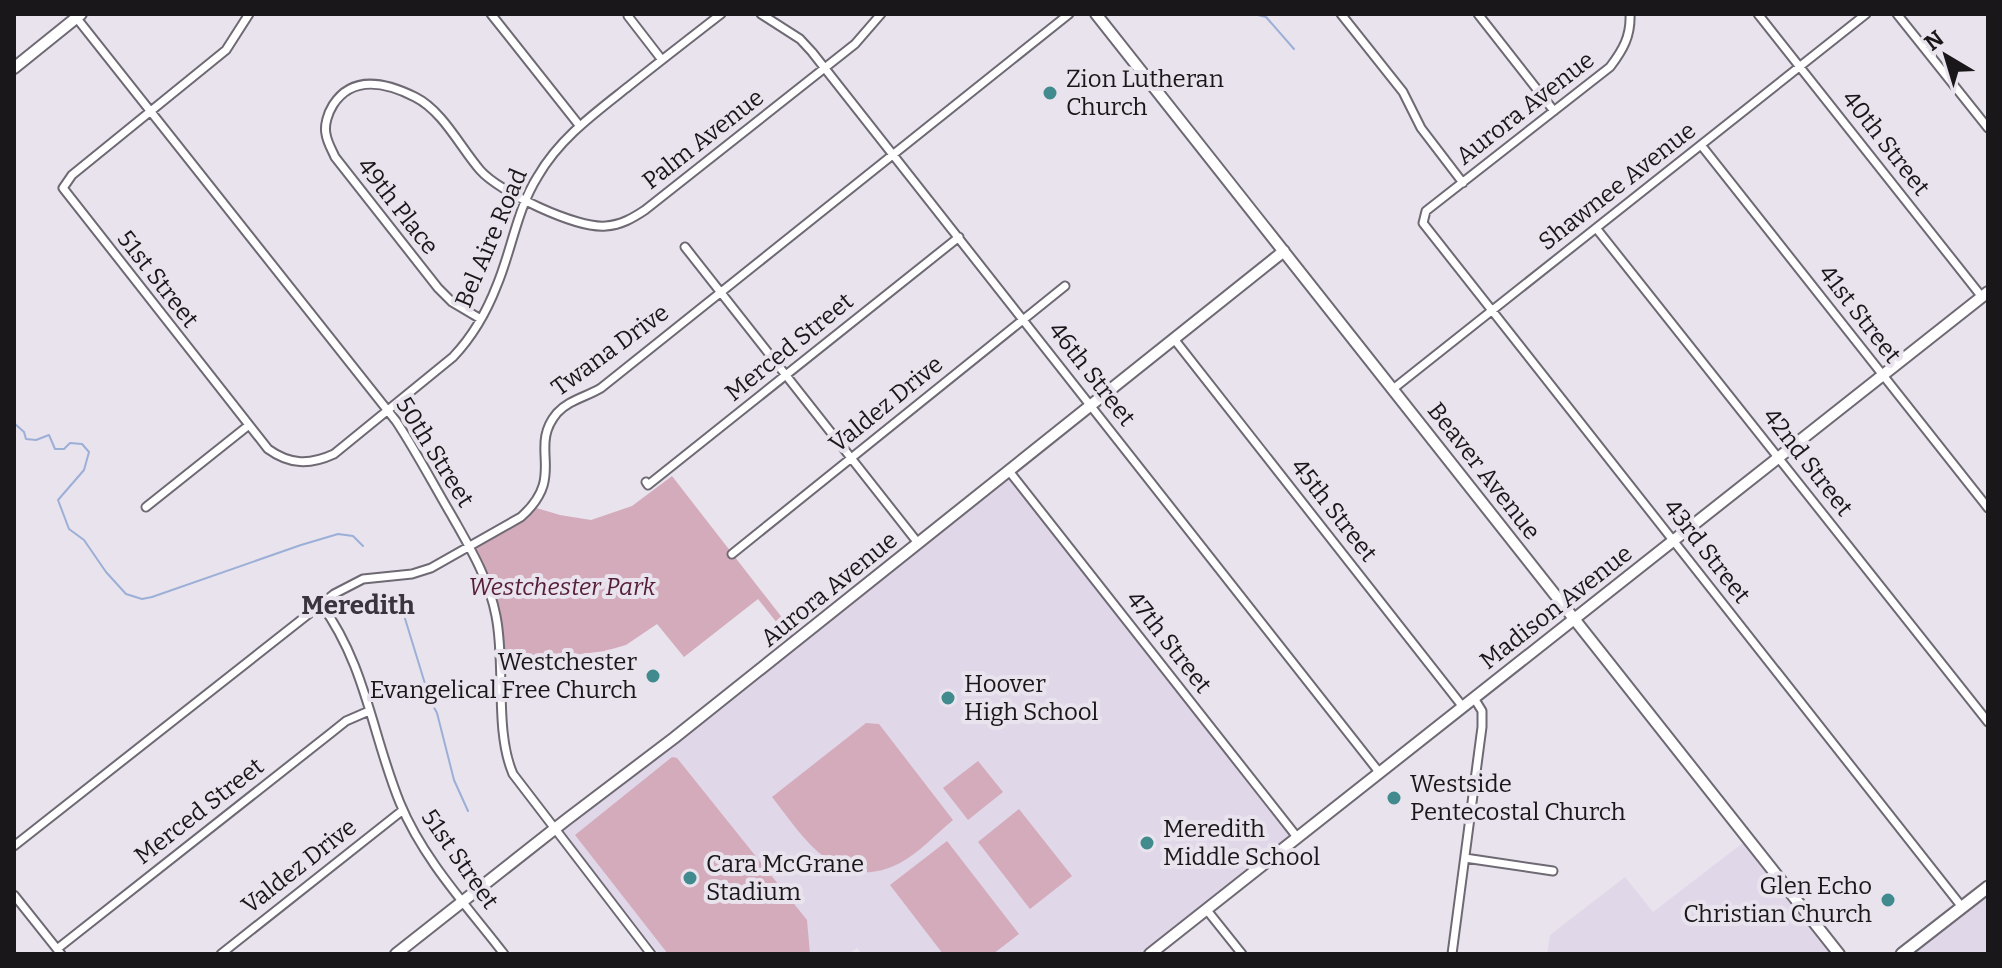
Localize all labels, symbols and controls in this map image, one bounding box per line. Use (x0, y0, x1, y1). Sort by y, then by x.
north arrow (1906, 16, 1986, 96)
text: N (1919, 25, 1949, 57)
street label: Aurora Avenue (1451, 46, 1599, 170)
place label: Zion Lutheran Church (1066, 65, 1224, 121)
street label: Palm Avenue (637, 83, 769, 195)
marker: Zion Lutheran Church (1041, 84, 1059, 102)
street label: 40th Street (1836, 85, 1936, 201)
street label: Shawnee Avenue (1533, 116, 1701, 256)
street label: 49th Place (352, 152, 444, 260)
street label: Bel Aire Road (449, 164, 533, 312)
street label: 51st Street (112, 225, 205, 333)
street label: 41st Street (1813, 259, 1907, 369)
street label: Merced Street (720, 287, 859, 407)
street label: Twana Drive (546, 298, 674, 402)
street label: 46th Street (1043, 317, 1141, 432)
street label: Valdez Drive (824, 350, 948, 458)
street label: 50th Street (390, 392, 480, 512)
street label: Beaver Avenue (1422, 397, 1546, 545)
street label: 42nd Street (1757, 403, 1859, 522)
street label: 45th Street (1285, 453, 1383, 567)
street label: 43rd Street (1658, 493, 1756, 609)
street label: Aurora Avenue (755, 526, 903, 652)
street label: Madison Avenue (1474, 539, 1638, 675)
park label: Westchester Park (468, 573, 657, 601)
street label: 47th Street (1121, 585, 1218, 699)
district label: Meredith (301, 590, 415, 621)
place label: Westchester Evangelical Free Church (370, 648, 637, 704)
marker: Westchester Evangelical Free Church (644, 667, 662, 685)
place label: Hoover High School (964, 670, 1099, 726)
marker: Hoover High School (939, 689, 957, 707)
street label: Merced Street (129, 752, 269, 870)
place label: Westside Pentecostal Church (1410, 770, 1626, 826)
marker: Westside Pentecostal Church (1385, 789, 1403, 807)
street label: 51st Street (416, 804, 505, 914)
street label: Valdez Drive (236, 813, 362, 919)
place label: Meredith Middle School (1163, 815, 1320, 871)
marker: Meredith Middle School (1138, 834, 1156, 852)
place label: Cara McGrane Stadium (706, 850, 864, 906)
marker: Cara McGrane Stadium (681, 869, 699, 887)
place label: Glen Echo Christian Church (1683, 872, 1872, 928)
marker: Glen Echo Christian Church (1879, 891, 1897, 909)

